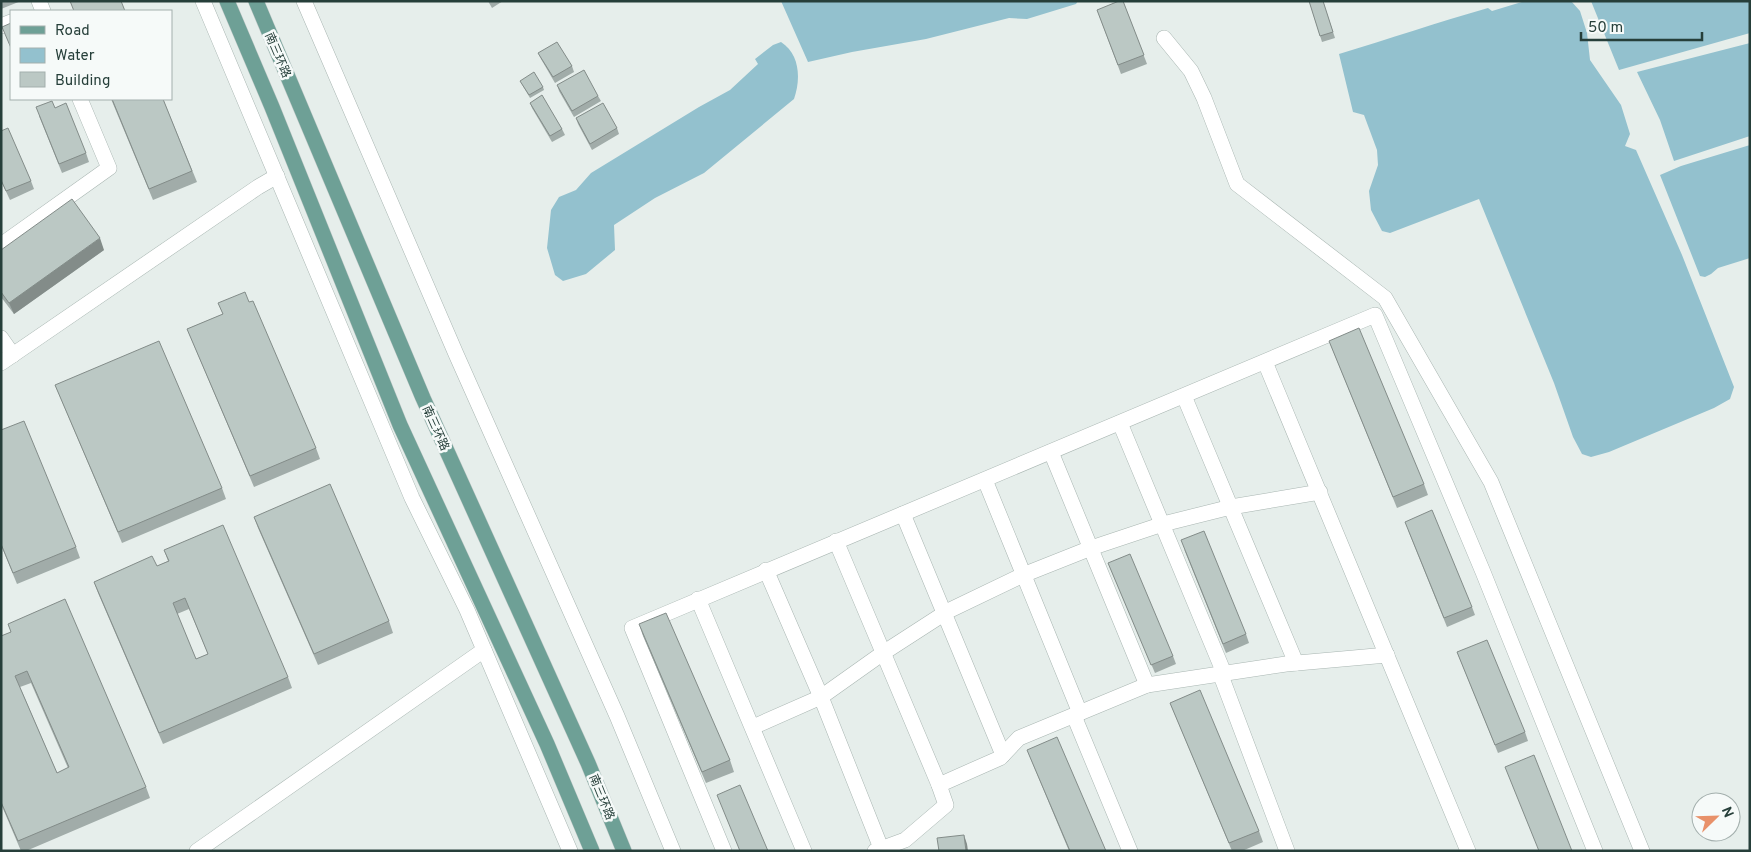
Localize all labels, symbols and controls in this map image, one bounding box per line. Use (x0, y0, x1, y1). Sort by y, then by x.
legend (10, 10, 172, 100)
scale bar (1581, 10, 1702, 42)
text: 50 m (1588, 19, 1623, 38)
text: Road (55, 22, 90, 41)
street label: 南三环路 (260, 30, 294, 81)
text: Water (55, 47, 95, 66)
text: Building (55, 72, 110, 91)
street label: 南三环路 (418, 403, 452, 454)
street label: 南三环路 (585, 772, 617, 823)
north arrow (1691, 792, 1741, 842)
text: N (1717, 805, 1736, 820)

